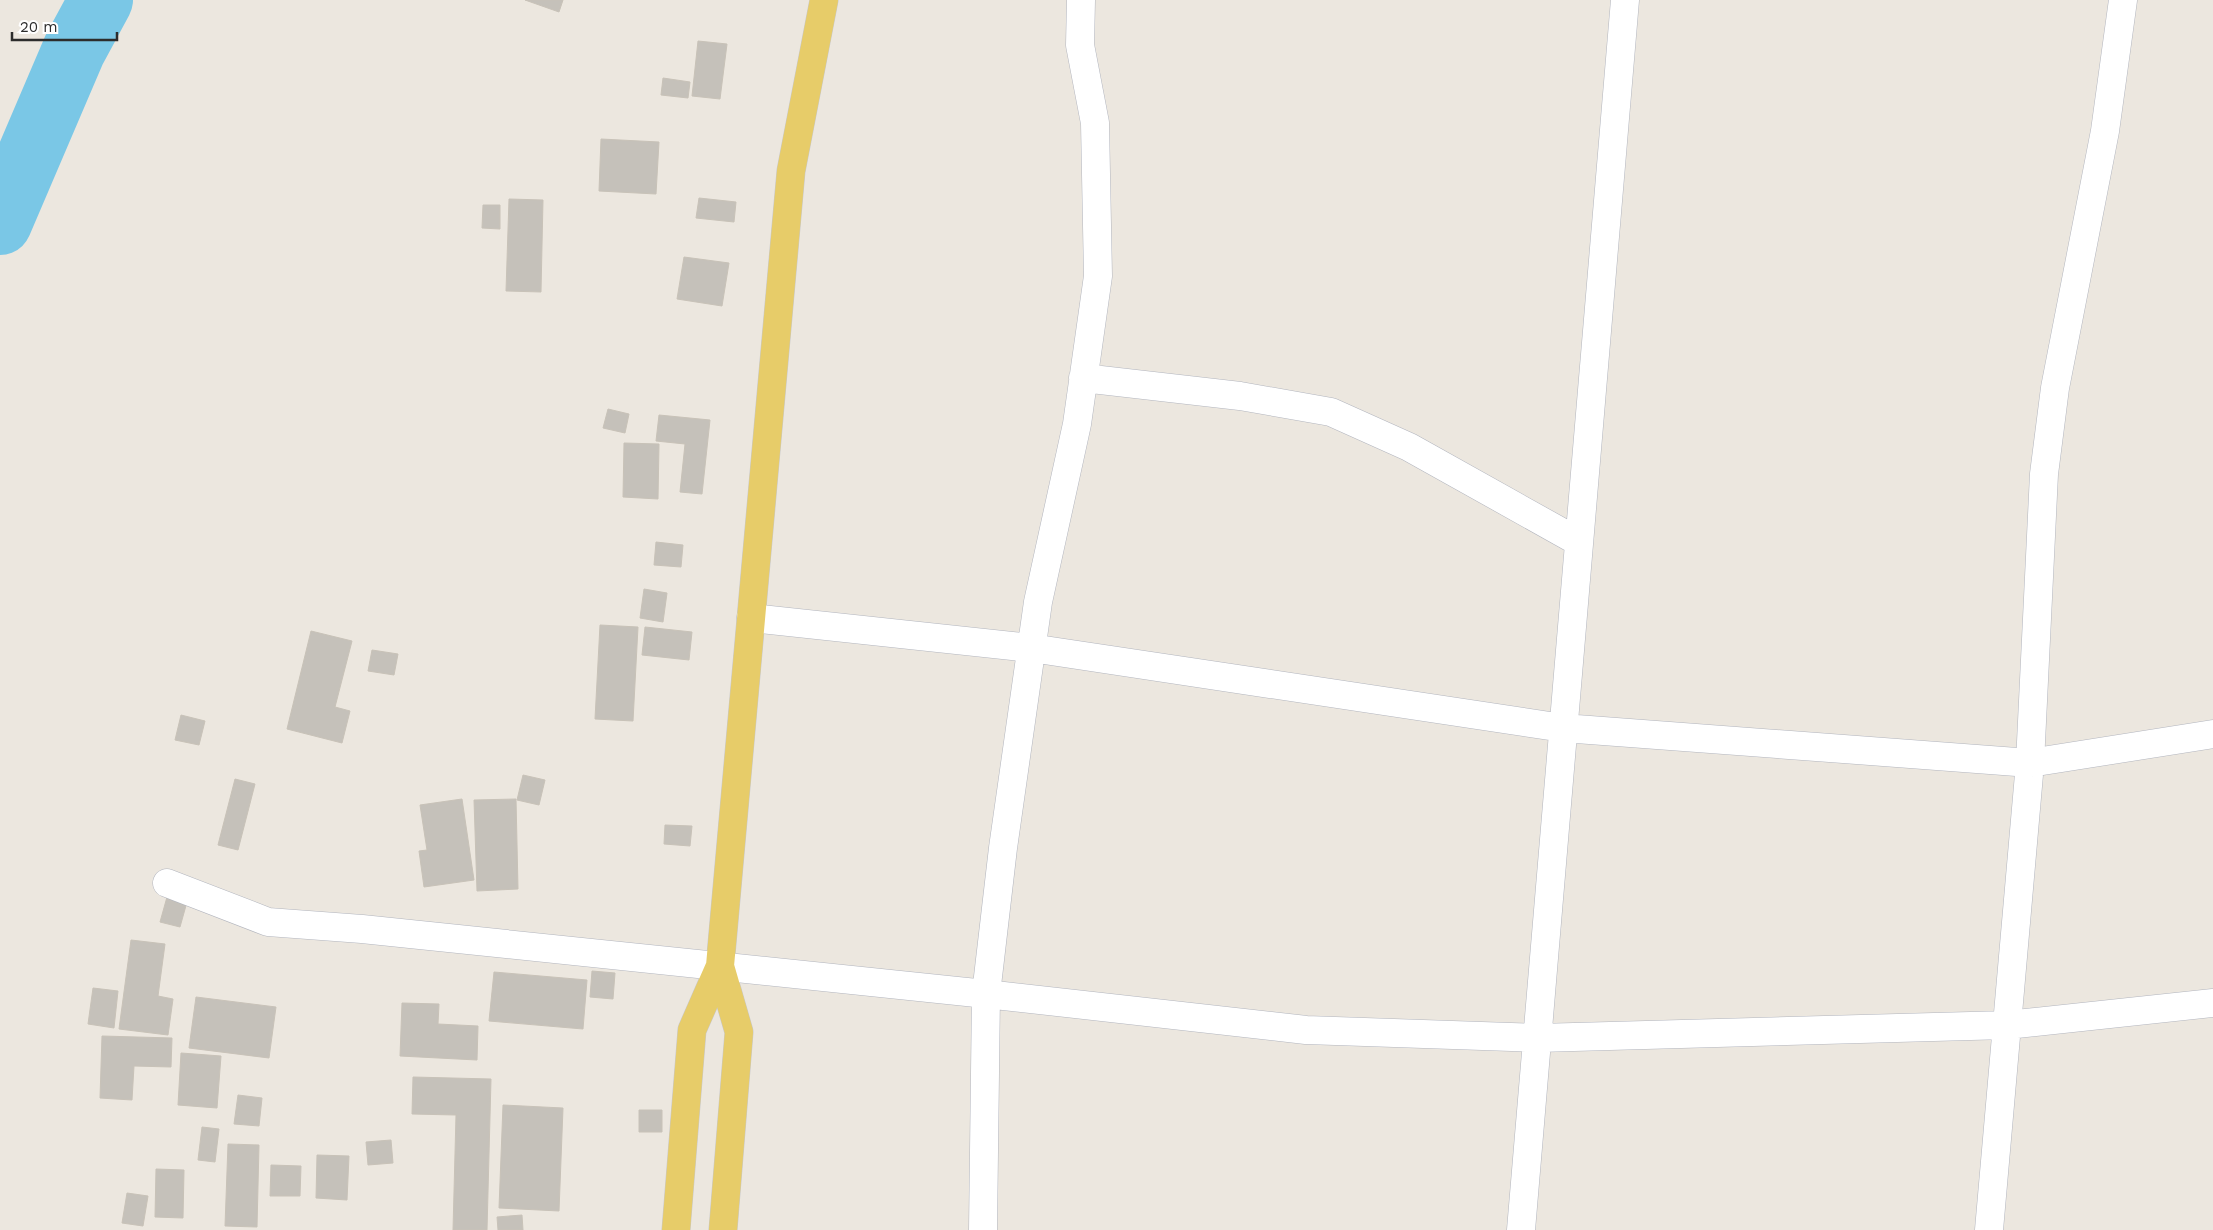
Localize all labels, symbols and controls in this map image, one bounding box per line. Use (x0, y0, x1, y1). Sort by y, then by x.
scale bar (12, 10, 118, 42)
text: 20 m (20, 18, 58, 36)

